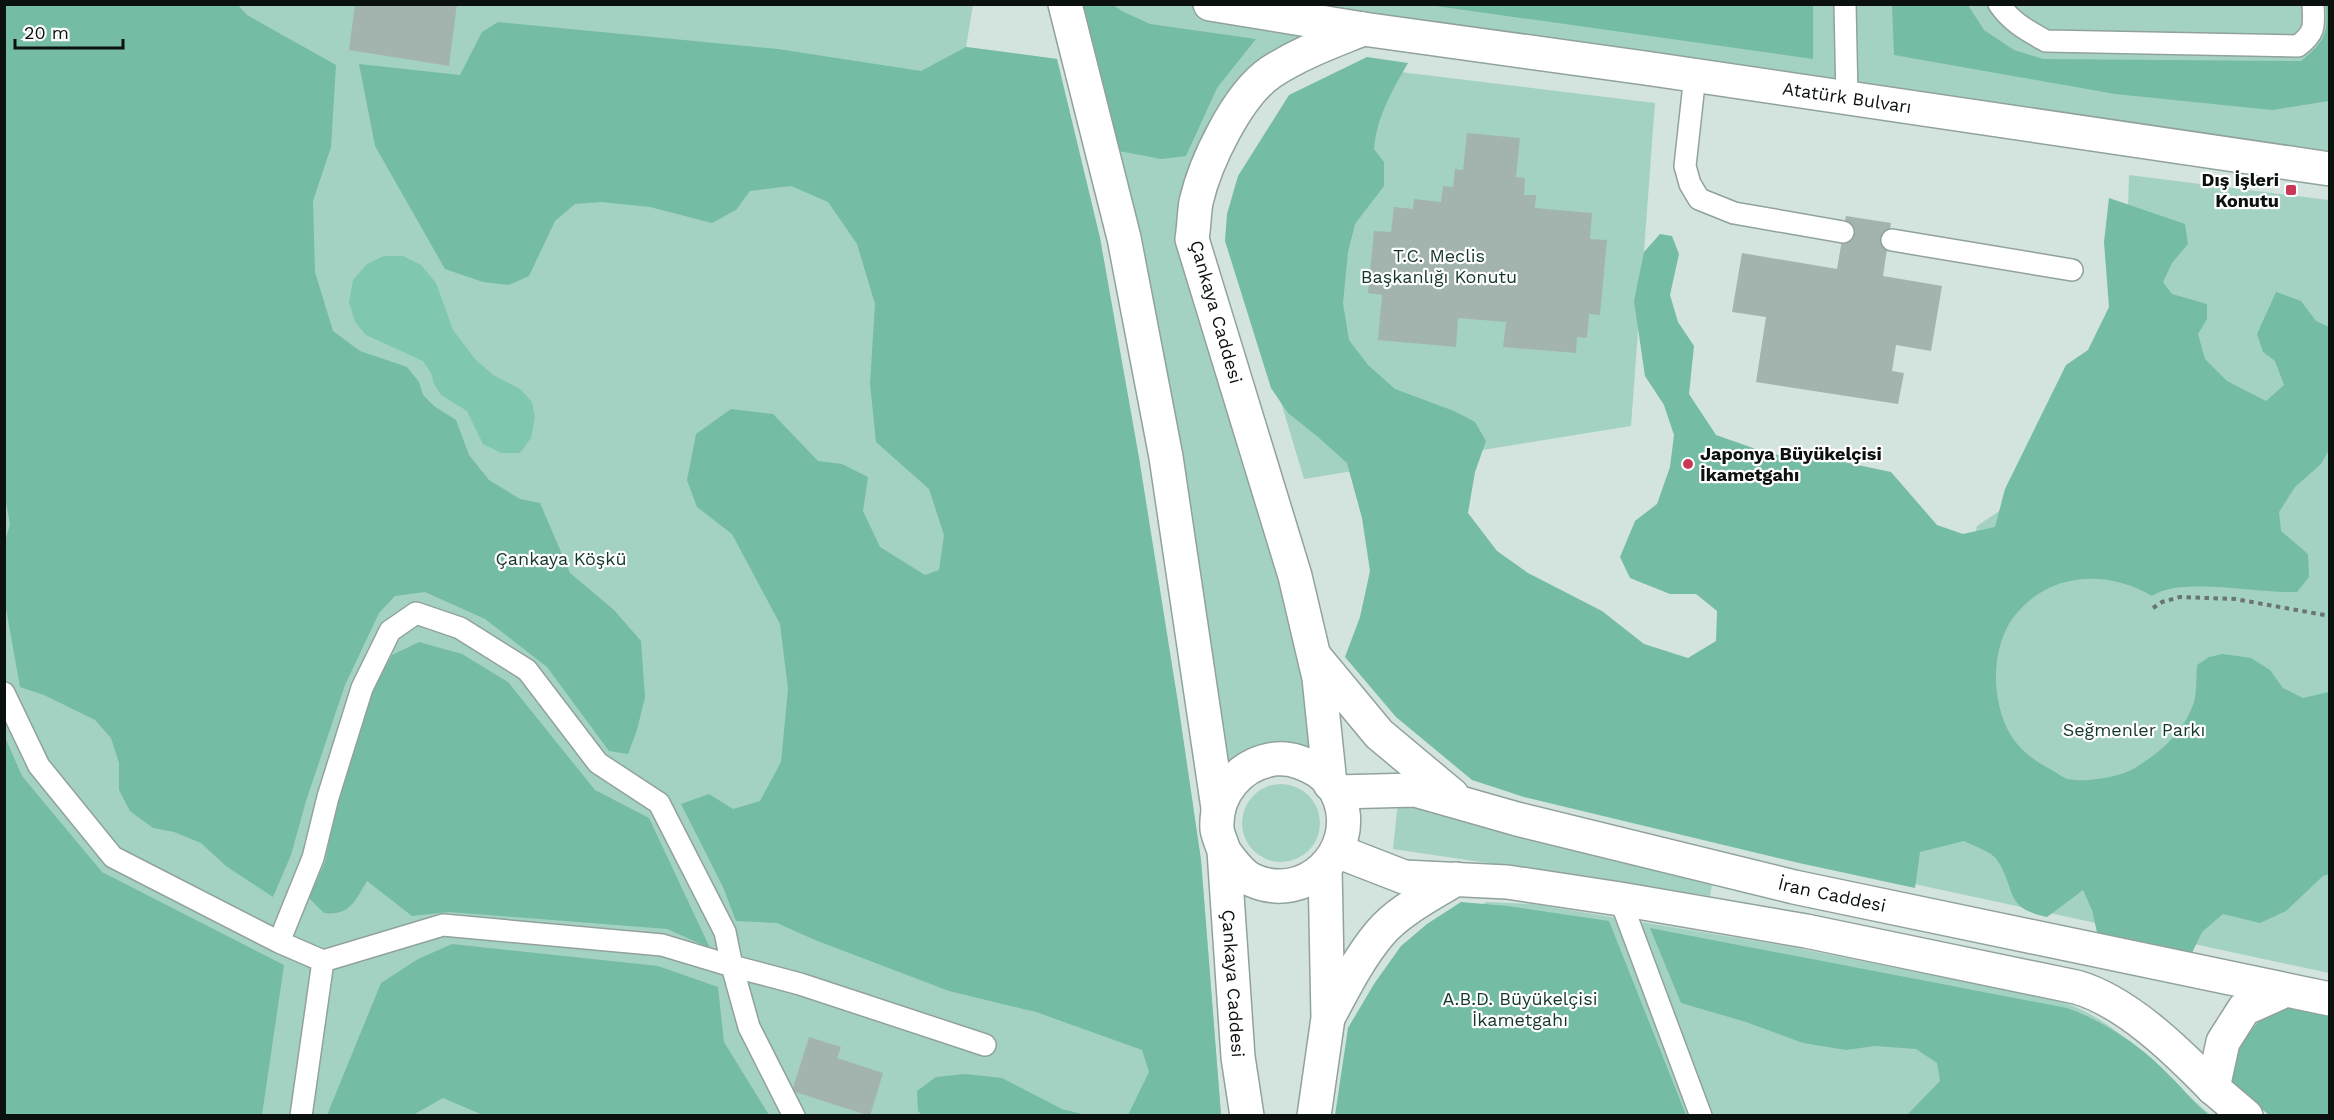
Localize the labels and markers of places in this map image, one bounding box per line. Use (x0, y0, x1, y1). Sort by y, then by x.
place label: Dış İşleri Konutu (2202, 169, 2279, 211)
marker: Dış İşleri Konutu (2284, 183, 2298, 197)
place label: Japonya Büyükelçisi İkametgahı (1700, 443, 1882, 485)
marker: Japonya Büyükelçisi İkametgahı (1681, 457, 1695, 471)

